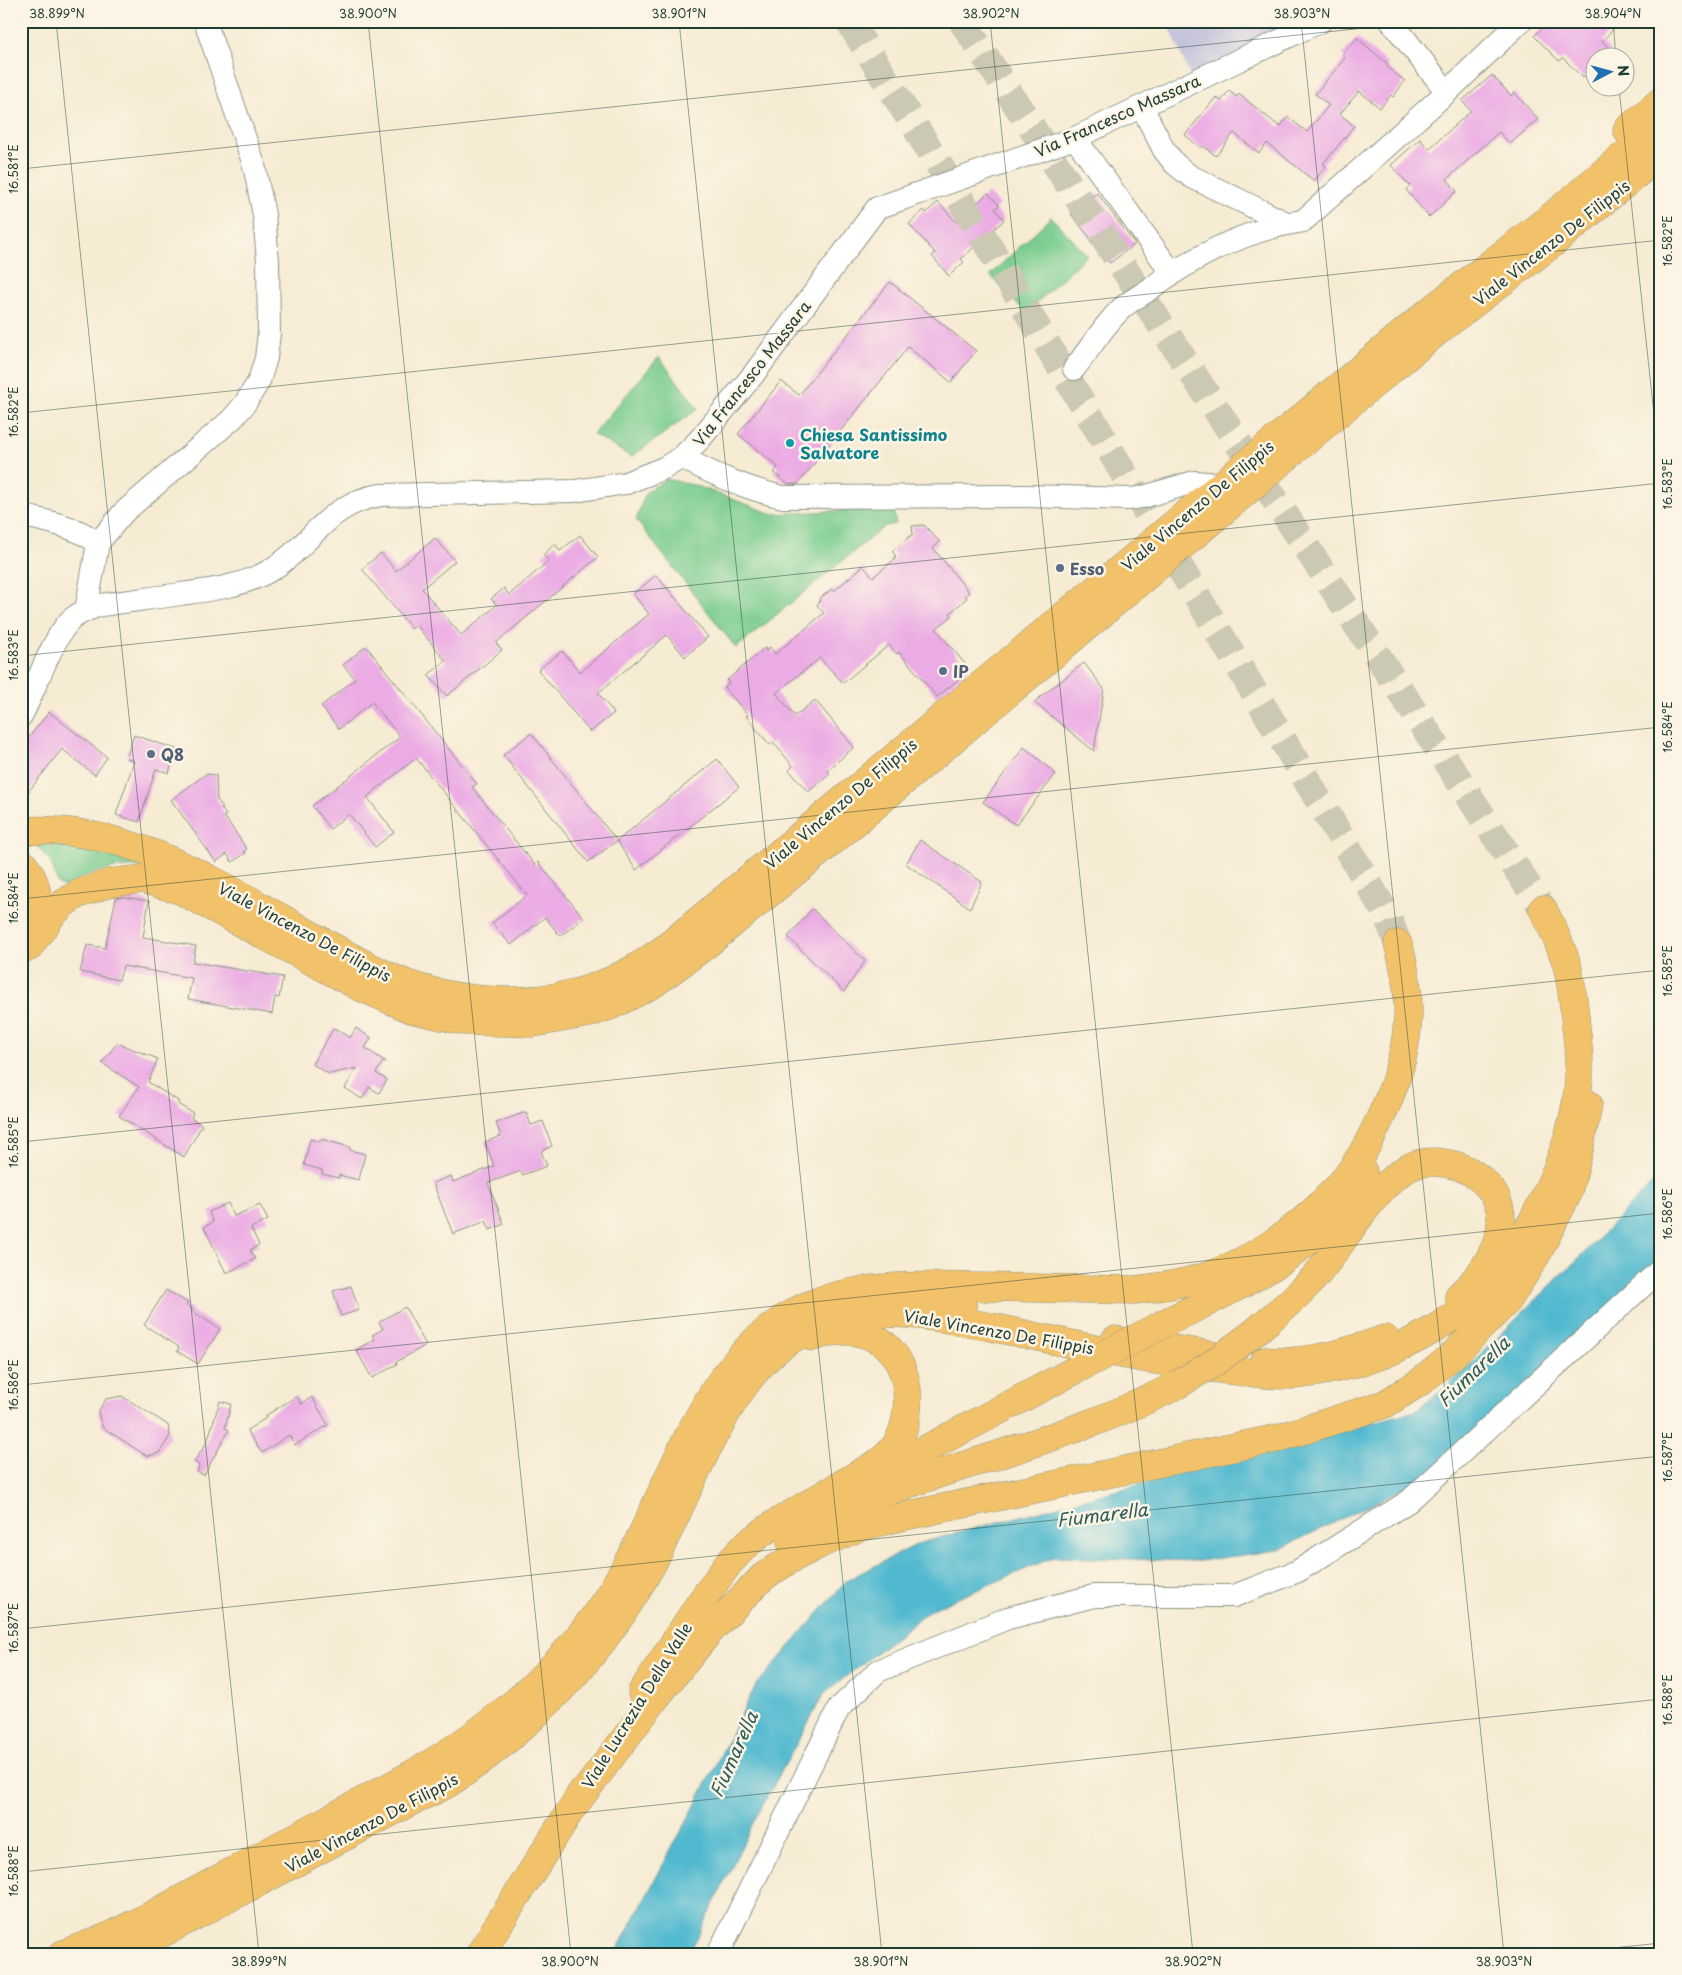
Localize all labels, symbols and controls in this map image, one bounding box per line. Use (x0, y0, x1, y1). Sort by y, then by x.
text: 38.899°N (29, 4, 85, 22)
text: 38.900°N (339, 4, 397, 22)
text: 38.901°N (652, 4, 706, 22)
text: 38.902°N (962, 4, 1020, 22)
text: 38.903°N (1274, 4, 1330, 22)
text: 38.904°N (1584, 4, 1642, 22)
north arrow (1584, 48, 1634, 98)
text: N (1612, 64, 1634, 77)
street label: Via Francesco Massara (1030, 67, 1204, 163)
text: 16.581°E (4, 144, 22, 194)
street label: Viale Vincenzo De Filippis (1468, 173, 1634, 311)
text: 16.582°E (1658, 215, 1676, 267)
street label: Via Francesco Massara (686, 295, 816, 451)
text: 16.582°E (4, 386, 22, 438)
place label: Chiesa Santissimo Salvatore (800, 422, 947, 464)
street label: Viale Vincenzo De Filippis (1115, 434, 1279, 576)
marker: Chiesa Santissimo Salvatore (784, 437, 796, 449)
text: 16.583°E (1658, 458, 1676, 510)
place label: Esso (1070, 556, 1104, 580)
marker: Esso (1054, 562, 1066, 574)
text: 16.583°E (4, 629, 22, 681)
place label: IP (953, 659, 969, 683)
marker: IP (937, 665, 949, 677)
text: 16.584°E (1658, 701, 1676, 753)
street label: Viale Vincenzo De Filippis (758, 732, 922, 874)
place label: Q8 (161, 742, 184, 766)
marker: Q8 (145, 748, 157, 760)
text: 16.584°E (4, 872, 22, 924)
street label: Viale Vincenzo De Filippis (214, 875, 396, 987)
text: 16.585°E (1658, 945, 1676, 997)
text: 16.585°E (4, 1116, 22, 1168)
text: 16.586°E (1658, 1188, 1676, 1240)
street label: Viale Vincenzo De Filippis (902, 1302, 1096, 1360)
water label: Fiumarella (1431, 1329, 1516, 1412)
text: 16.586°E (4, 1359, 22, 1411)
text: 16.587°E (1658, 1432, 1676, 1482)
water label: Fiumarella (1055, 1495, 1150, 1533)
text: 16.587°E (4, 1603, 22, 1653)
street label: Viale Lucrezia Della Valle (575, 1617, 697, 1793)
text: 16.588°E (1658, 1674, 1676, 1726)
water label: Fiumarella (702, 1706, 764, 1801)
street label: Viale Vincenzo De Filippis (280, 1766, 462, 1878)
text: 16.588°E (4, 1845, 22, 1897)
text: 38.899°N (231, 1952, 287, 1970)
text: 38.900°N (541, 1952, 599, 1970)
text: 38.901°N (854, 1952, 908, 1970)
text: 38.902°N (1164, 1952, 1222, 1970)
text: 38.903°N (1476, 1952, 1532, 1970)

